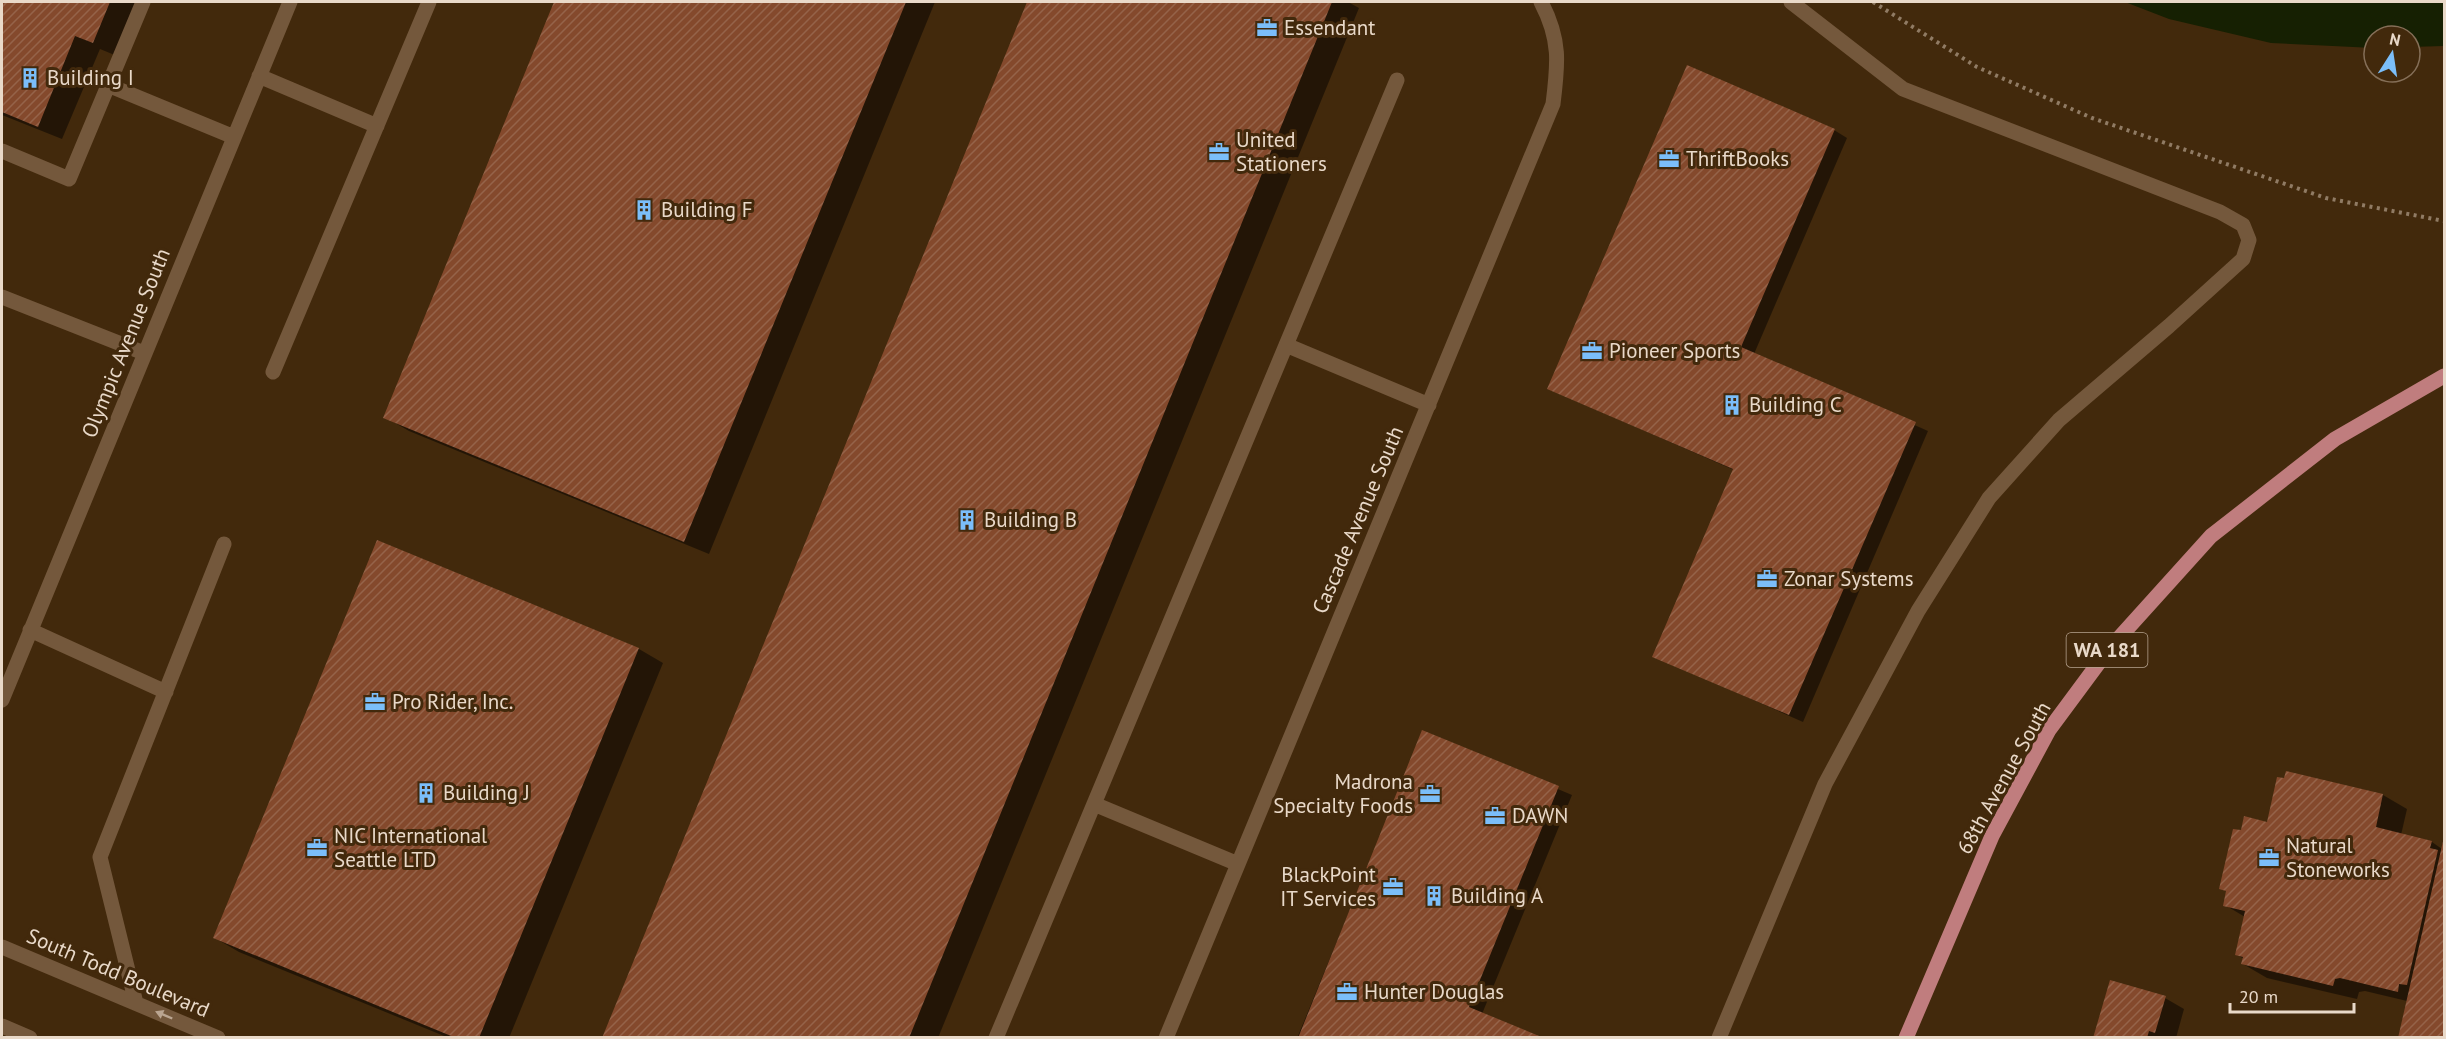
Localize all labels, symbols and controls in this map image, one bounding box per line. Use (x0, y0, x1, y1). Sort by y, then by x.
place label: Essendant (1284, 14, 1375, 41)
office icon: Essendant (1255, 16, 1279, 40)
north arrow (2362, 24, 2422, 84)
text: N (2388, 28, 2402, 50)
place label: Building I (47, 64, 134, 91)
building icon: Building I (18, 66, 42, 90)
place label: United Stationers (1236, 126, 1327, 177)
office icon: United Stationers (1207, 140, 1231, 164)
place label: ThriftBooks (1686, 145, 1789, 172)
office icon: ThriftBooks (1657, 147, 1681, 171)
place label: Building F (661, 196, 753, 223)
building icon: Building F (632, 198, 656, 222)
street label: Olympic Avenue South (75, 244, 176, 441)
place label: Pioneer Sports (1609, 337, 1740, 364)
office icon: Pioneer Sports (1580, 339, 1604, 363)
place label: Building C (1749, 391, 1842, 418)
building icon: Building C (1720, 393, 1744, 417)
street label: Cascade Avenue South (1306, 422, 1409, 618)
place label: Building B (984, 506, 1077, 533)
building icon: Building B (955, 508, 979, 532)
place label: Zonar Systems (1784, 565, 1914, 592)
office icon: Zonar Systems (1755, 567, 1779, 591)
road number: WA 181 (2066, 633, 2148, 667)
place label: Pro Rider, Inc. (392, 688, 513, 715)
office icon: Pro Rider, Inc. (363, 690, 387, 714)
street label: 68th Avenue South (1951, 697, 2057, 859)
place label: Madrona Specialty Foods (1273, 768, 1413, 819)
place label: Building J (443, 779, 530, 806)
building icon: Building J (414, 781, 438, 805)
office icon: Madrona Specialty Foods (1418, 782, 1442, 806)
place label: DAWN (1512, 802, 1568, 829)
office icon: DAWN (1483, 804, 1507, 828)
place label: NIC International Seattle LTD (334, 822, 487, 873)
place label: Natural Stoneworks (2286, 832, 2390, 883)
office icon: NIC International Seattle LTD (305, 836, 329, 860)
office icon: Natural Stoneworks (2257, 846, 2281, 870)
place label: BlackPoint IT Services (1280, 861, 1376, 912)
office icon: BlackPoint IT Services (1381, 875, 1405, 899)
place label: Building A (1451, 882, 1544, 909)
building icon: Building A (1422, 884, 1446, 908)
street label: South Todd Boulevard (23, 922, 214, 1023)
scale bar (2230, 976, 2354, 1014)
place label: Hunter Douglas (1364, 978, 1504, 1005)
office icon: Hunter Douglas (1335, 980, 1359, 1004)
text: 20 m (2239, 985, 2278, 1008)
one-way arrow (155, 1010, 173, 1020)

